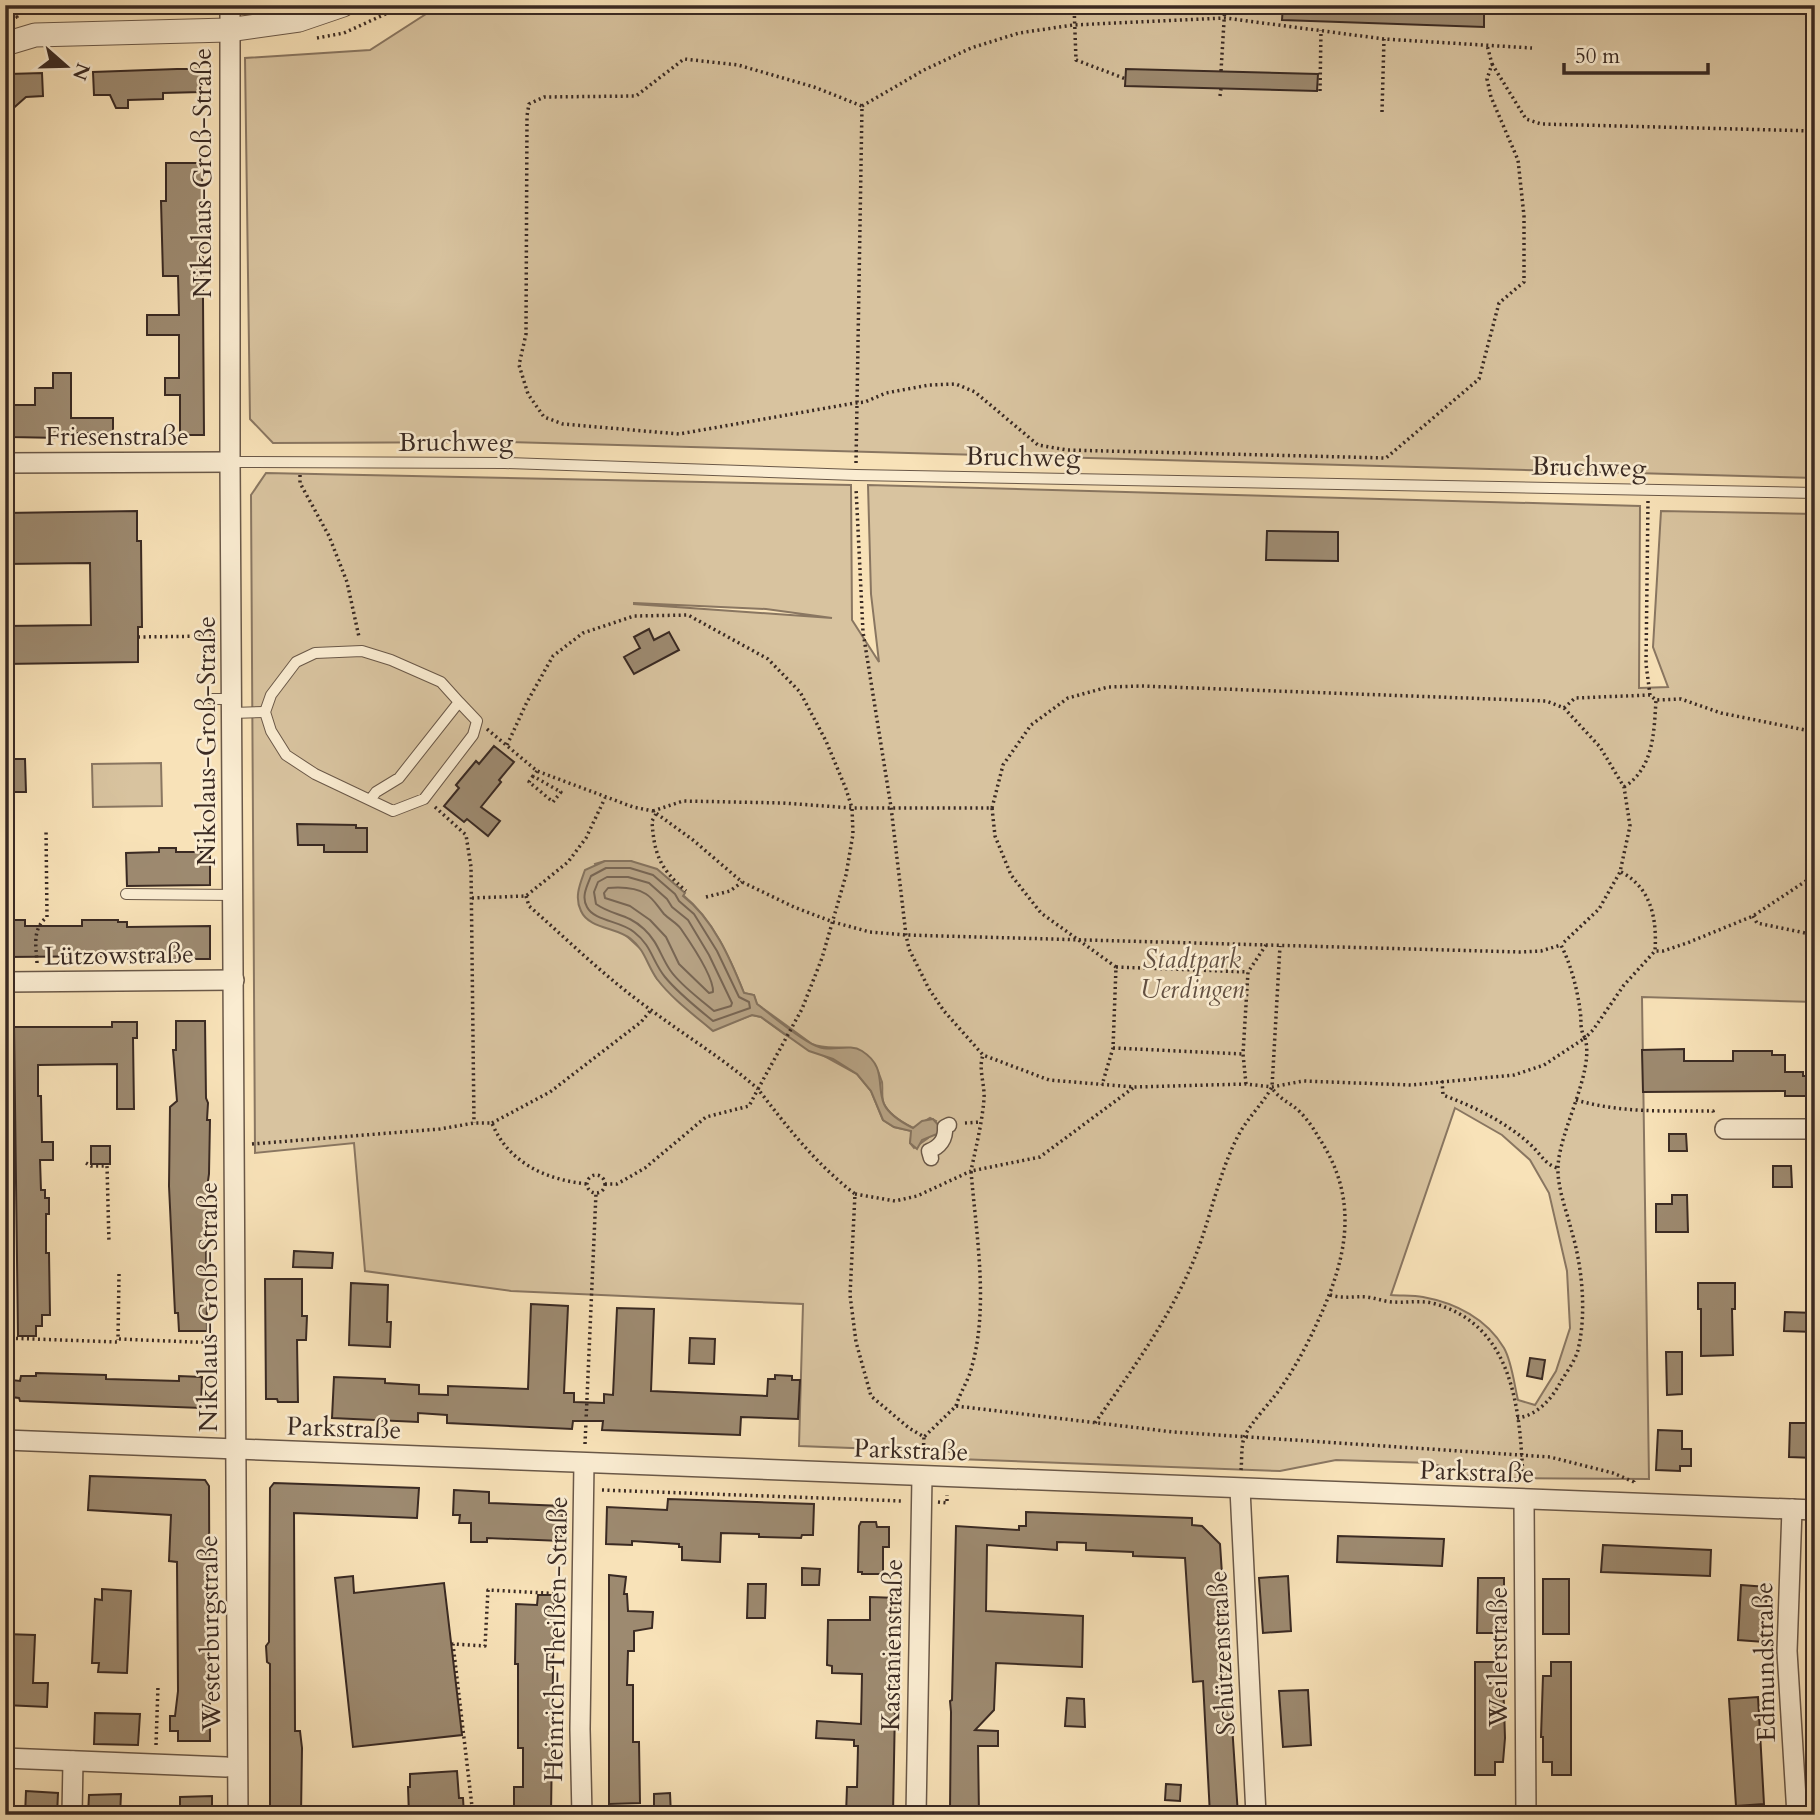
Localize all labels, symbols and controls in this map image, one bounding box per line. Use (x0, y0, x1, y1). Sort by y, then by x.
north arrow (32, 32, 102, 102)
scale bar (1564, 32, 1708, 76)
text: 50 m (1575, 42, 1620, 71)
street label: Nikolaus-Groß-Straße (185, 48, 220, 298)
text: N (66, 59, 96, 84)
street label: Friesenstraße (45, 419, 189, 454)
street label: Bruchweg (399, 425, 514, 460)
street label: Bruchweg (965, 439, 1081, 476)
street label: Bruchweg (1531, 449, 1647, 486)
street label: Nikolaus-Groß-Straße (189, 616, 224, 866)
street label: Lützowstraße (44, 936, 194, 974)
park label: Stadtpark Uerdingen (1140, 942, 1245, 1007)
street label: Nikolaus-Groß-Straße (191, 1182, 226, 1432)
street label: Parkstraße (286, 1409, 402, 1447)
street label: Parkstraße (853, 1431, 969, 1469)
street label: Parkstraße (1419, 1453, 1535, 1491)
street label: Heinrich-Theißen-Straße (536, 1496, 576, 1782)
street label: Westerburgstraße (191, 1535, 229, 1732)
street label: Kastanienstraße (873, 1559, 911, 1731)
street label: Schützenstraße (1200, 1570, 1244, 1736)
street label: Edmundstraße (1746, 1582, 1784, 1742)
street label: Weilerstraße (1481, 1587, 1516, 1728)

